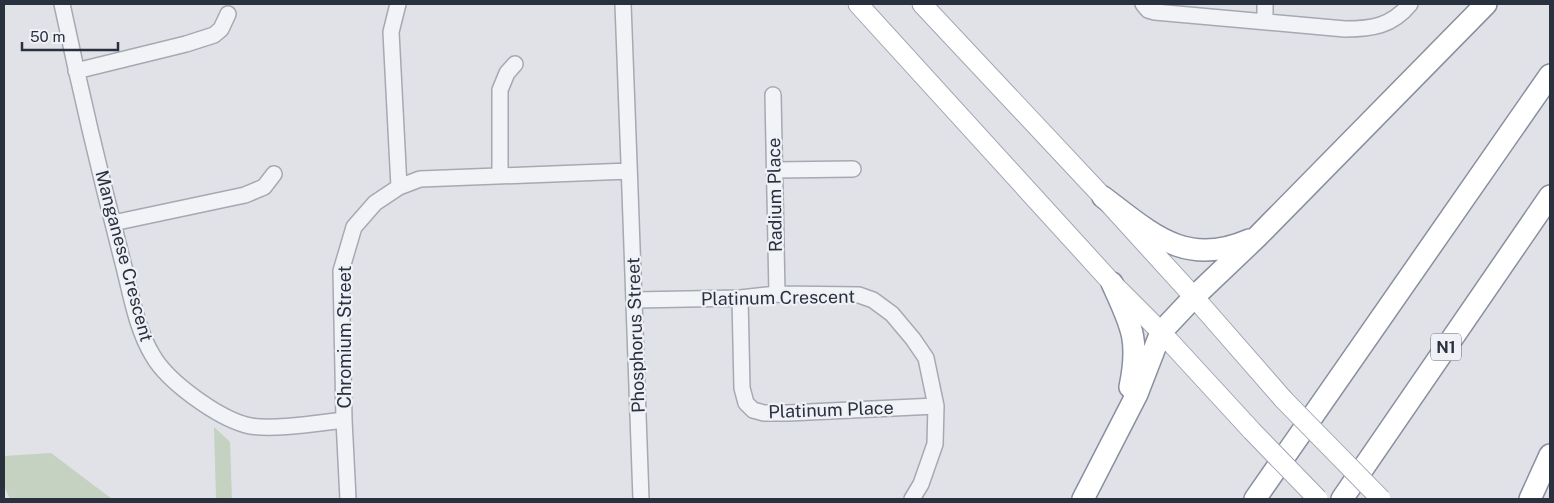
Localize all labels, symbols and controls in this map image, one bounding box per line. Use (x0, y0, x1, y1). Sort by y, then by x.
scale bar (22, 20, 119, 52)
text: 50 m (30, 28, 65, 45)
street label: Radium Place (763, 138, 786, 252)
street label: Manganese Crescent (91, 168, 157, 344)
street label: Phosphorus Street (622, 257, 649, 413)
street label: Chromium Street (334, 266, 355, 408)
street label: Platinum Crescent (701, 286, 855, 309)
road number: N1 (1431, 334, 1461, 361)
street label: Platinum Place (768, 397, 894, 422)

